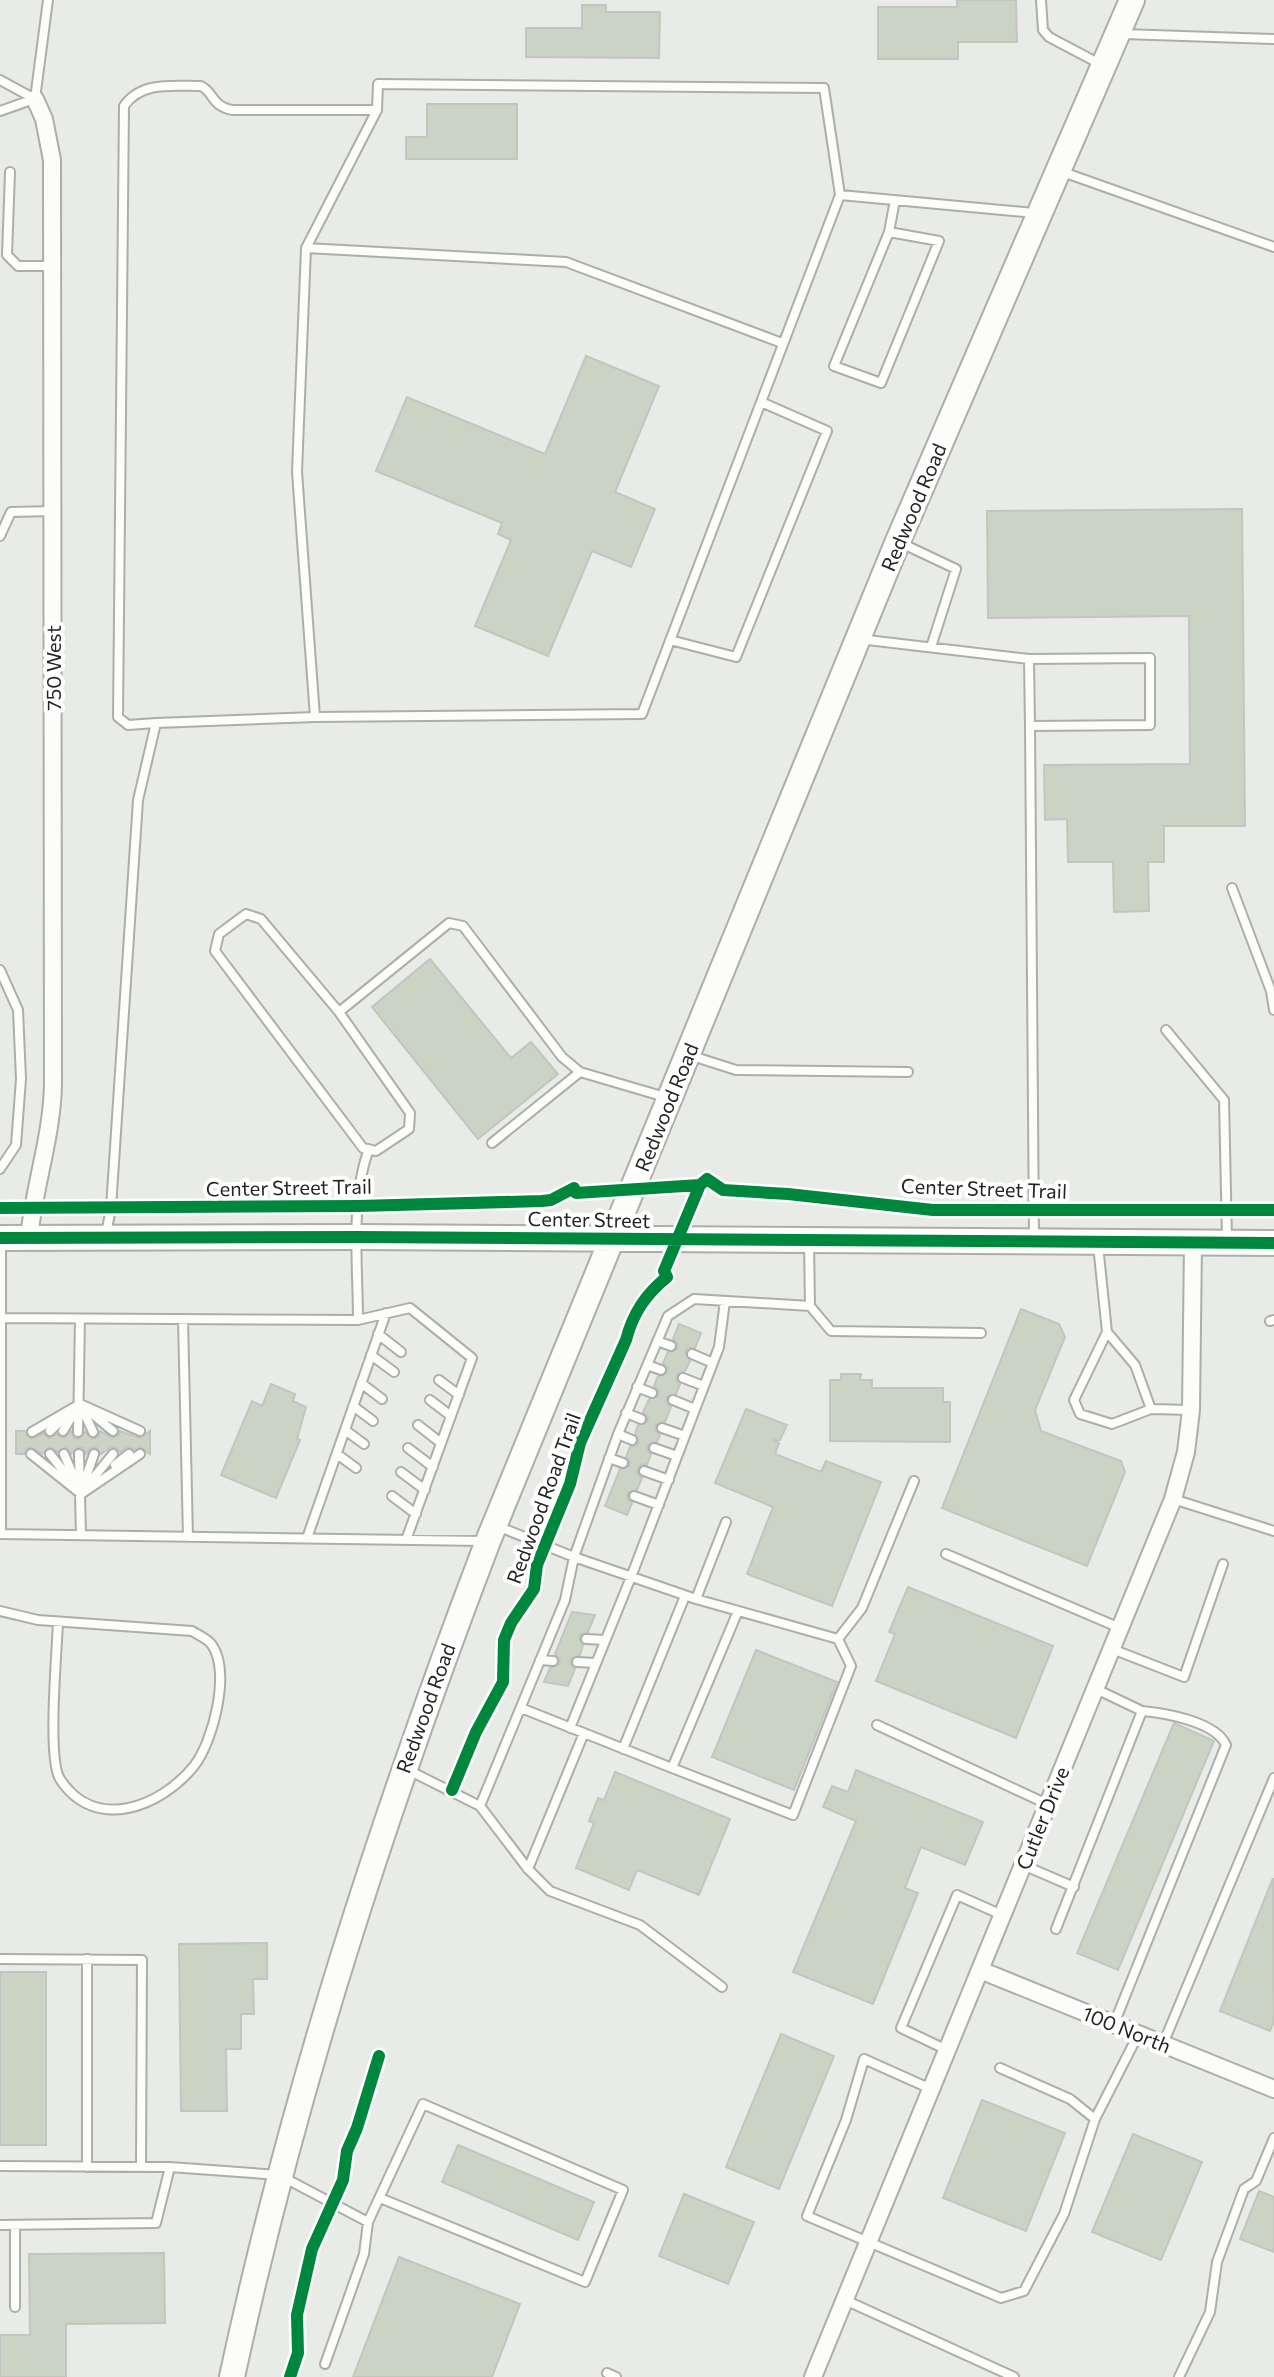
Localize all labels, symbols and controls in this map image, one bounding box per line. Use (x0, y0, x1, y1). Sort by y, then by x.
street label: Redwood Road (875, 439, 951, 575)
street label: 750 West (41, 625, 65, 711)
street label: Redwood Road (629, 1039, 703, 1175)
street label: Center Street Trail (901, 1173, 1067, 1203)
street label: Center Street Trail (206, 1174, 372, 1200)
street label: Center Street (527, 1206, 651, 1232)
street label: Redwood Road Trail (501, 1409, 585, 1587)
street label: Redwood Road (390, 1640, 460, 1776)
street label: Cutler Drive (1010, 1763, 1074, 1873)
street label: 100 North (1079, 2000, 1175, 2058)

